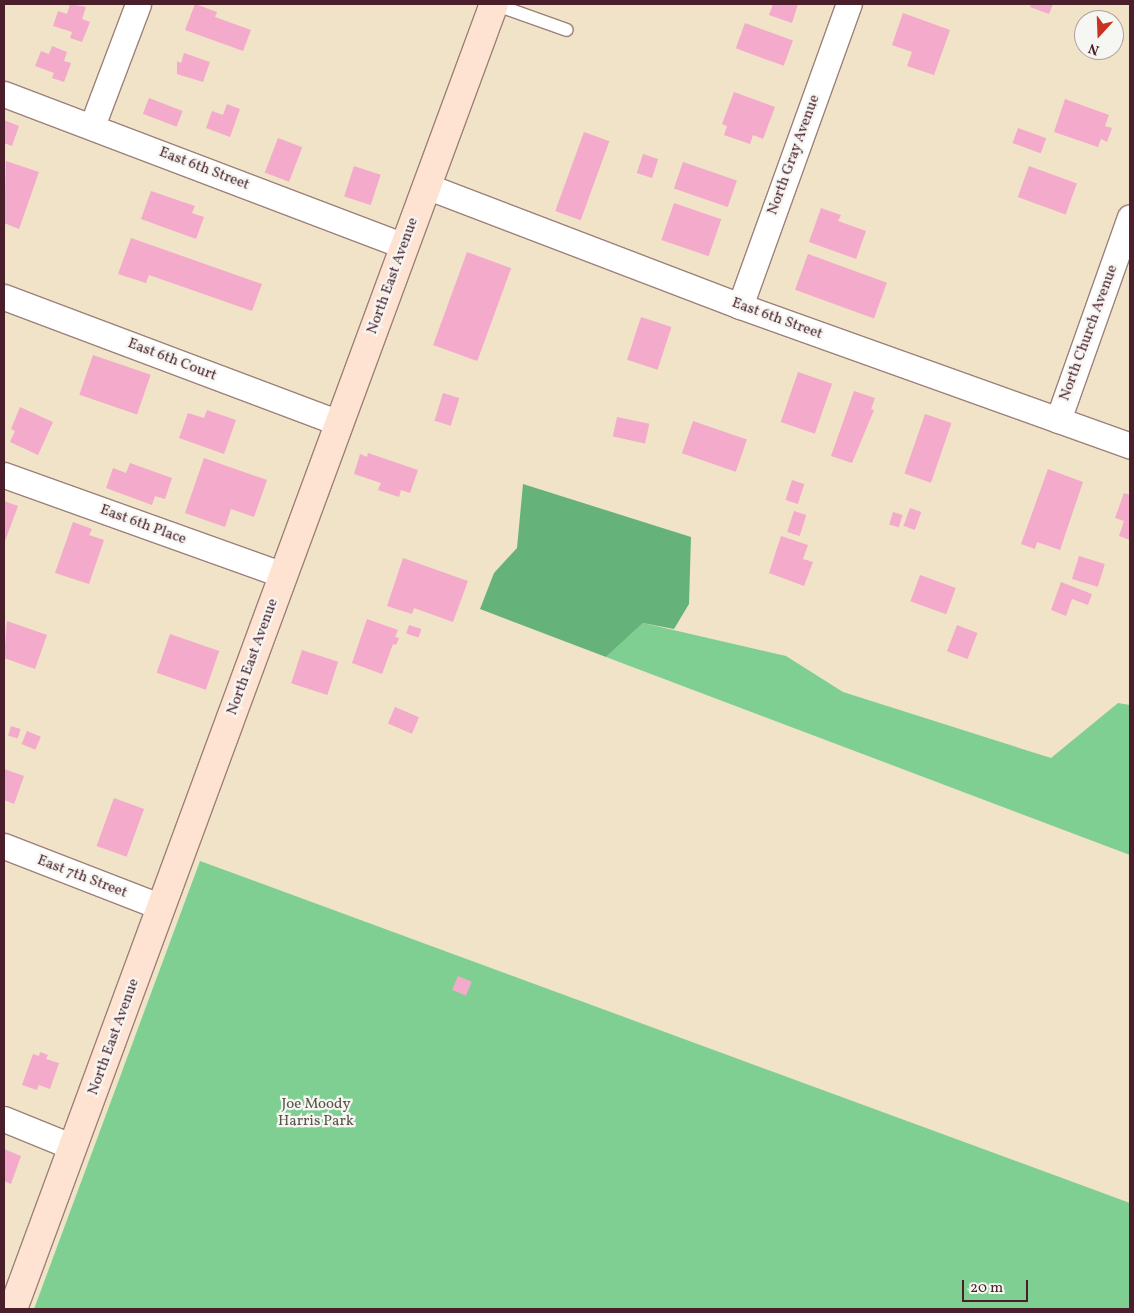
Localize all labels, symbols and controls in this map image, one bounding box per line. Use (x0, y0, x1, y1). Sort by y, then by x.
north arrow (1074, 10, 1124, 60)
text: N (1086, 38, 1102, 59)
street label: North Gray Avenue (764, 92, 824, 218)
street label: East 6th Street (156, 144, 252, 194)
street label: North East Avenue (364, 215, 422, 337)
street label: North Church Avenue (1056, 263, 1122, 403)
street label: East 6th Street (729, 294, 825, 344)
street label: East 6th Court (125, 335, 219, 385)
street label: East 6th Place (97, 501, 189, 549)
street label: North East Avenue (224, 596, 282, 718)
street label: East 7th Street (34, 852, 130, 902)
street label: North East Avenue (85, 976, 143, 1098)
park label: Joe Moody Harris Park (278, 1095, 354, 1130)
scale bar (964, 1270, 1030, 1302)
text: 20 m (970, 1278, 1003, 1299)

